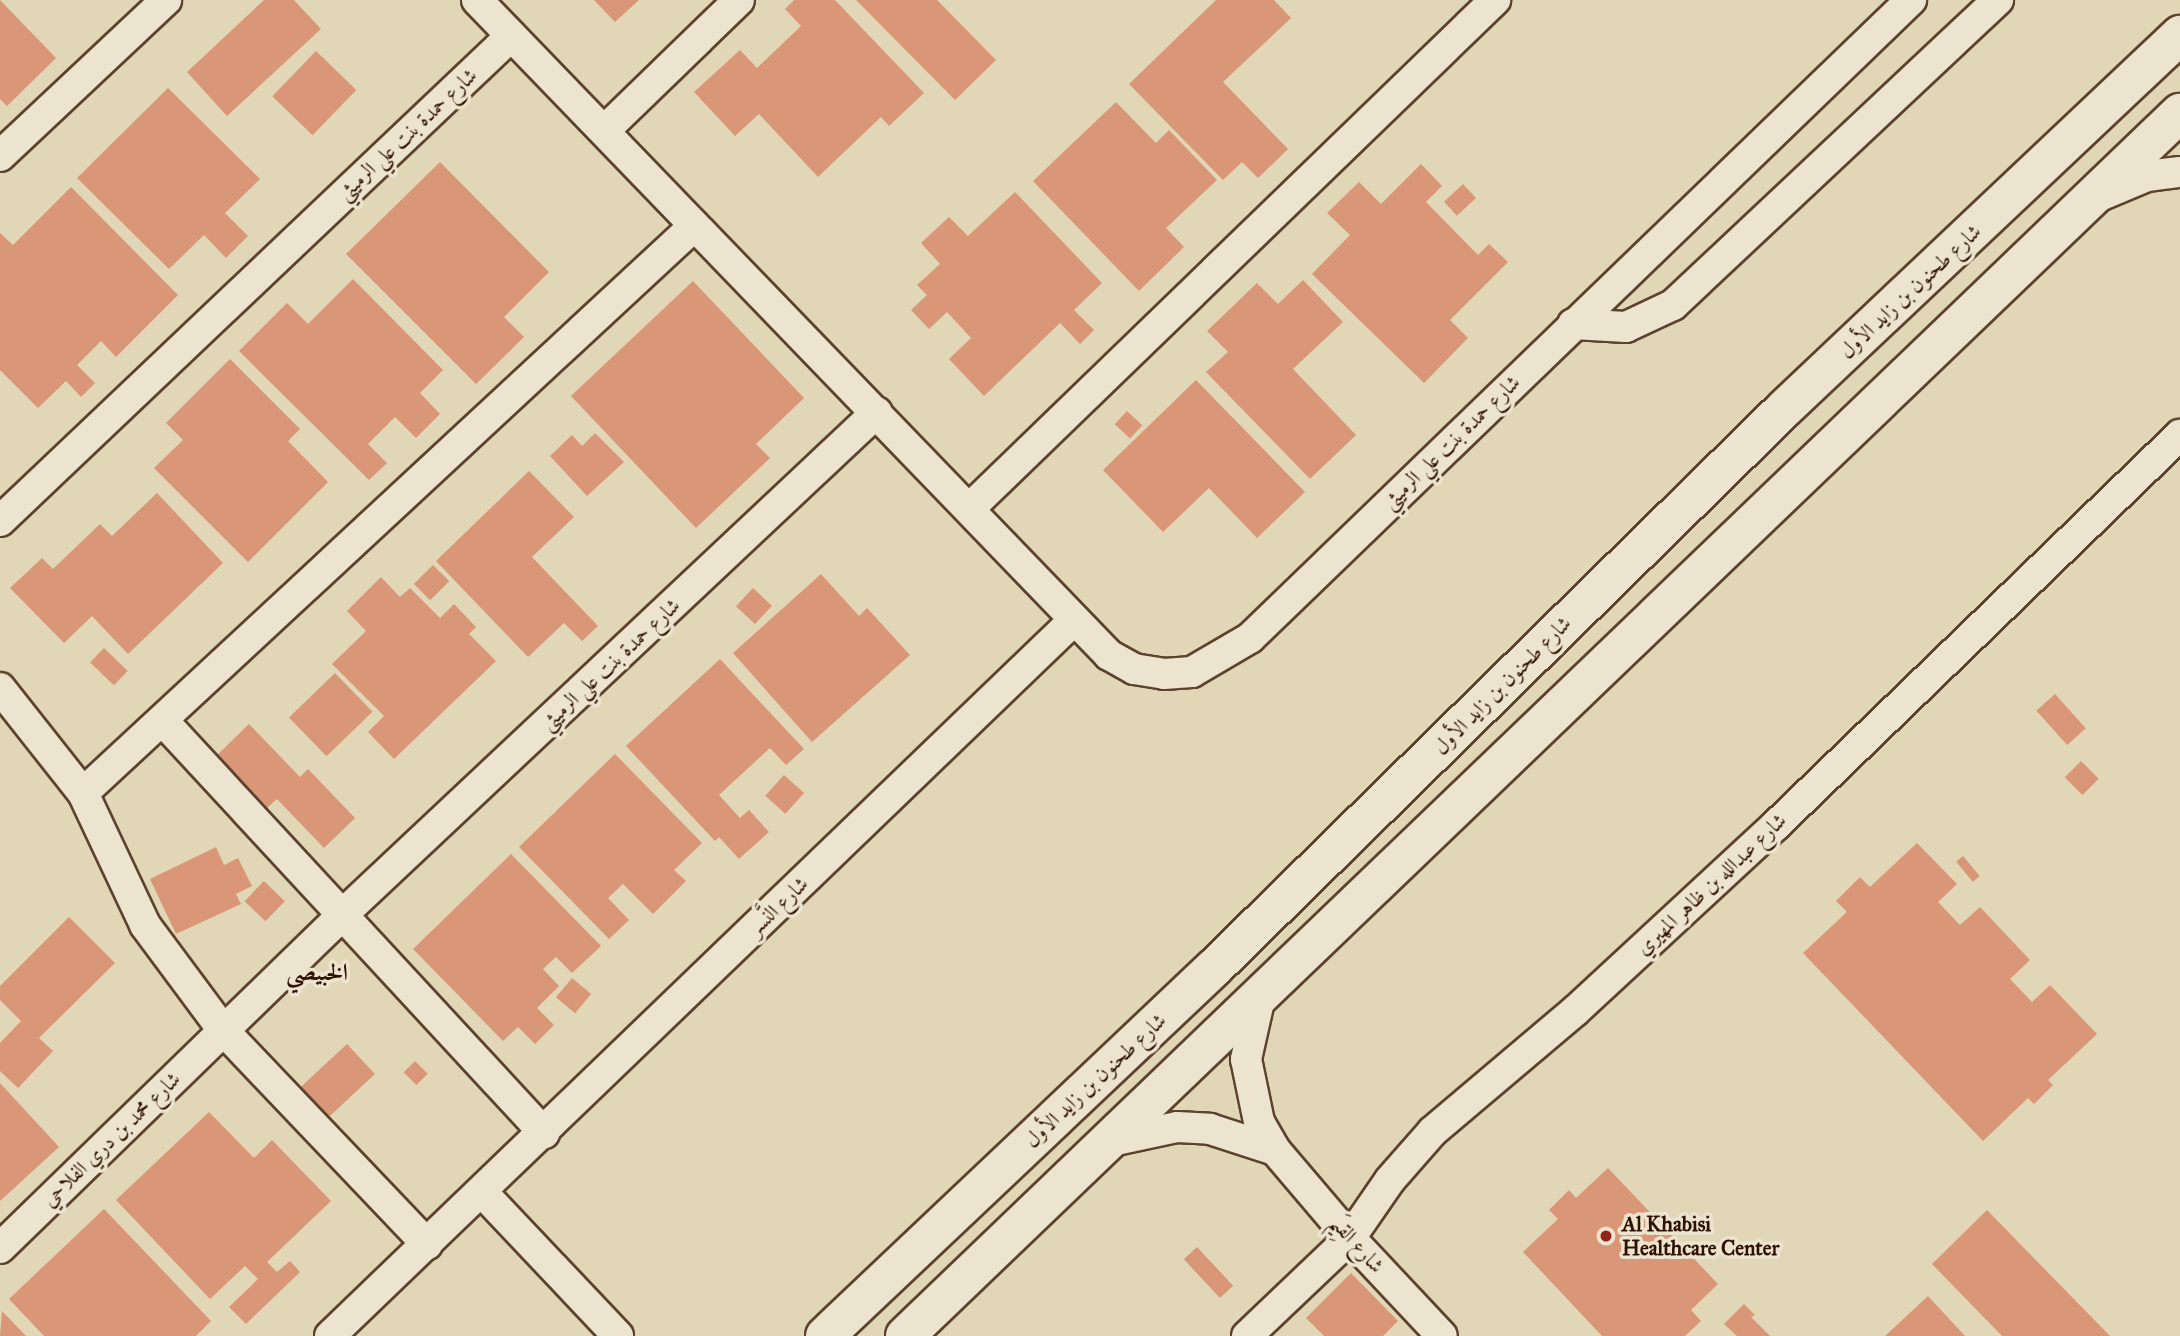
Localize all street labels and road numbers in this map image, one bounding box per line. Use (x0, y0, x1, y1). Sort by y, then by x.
street label: شارع حمدة بنت علي الرميثي (332, 63, 482, 205)
street label: شارع طحنون بن زايد الأول (1834, 219, 1986, 363)
street label: شارع حمدة بنت علي الرميثي (1377, 370, 1525, 514)
street label: شارع حمدة بنت علي الرميثي (535, 593, 685, 735)
street label: شارع طحنون بن زايد الأول (1428, 611, 1576, 759)
street label: شارع عبدالله بن ظاهر المهيري (1631, 808, 1791, 960)
street label: شارع النَّسر (743, 871, 813, 941)
street label: شارع طحنون بن زايد الأول (1019, 1008, 1171, 1152)
street label: شارع محمد بن دري الفلاحي (36, 1066, 186, 1212)
street label: شارع القِيَم (1325, 1210, 1389, 1278)

